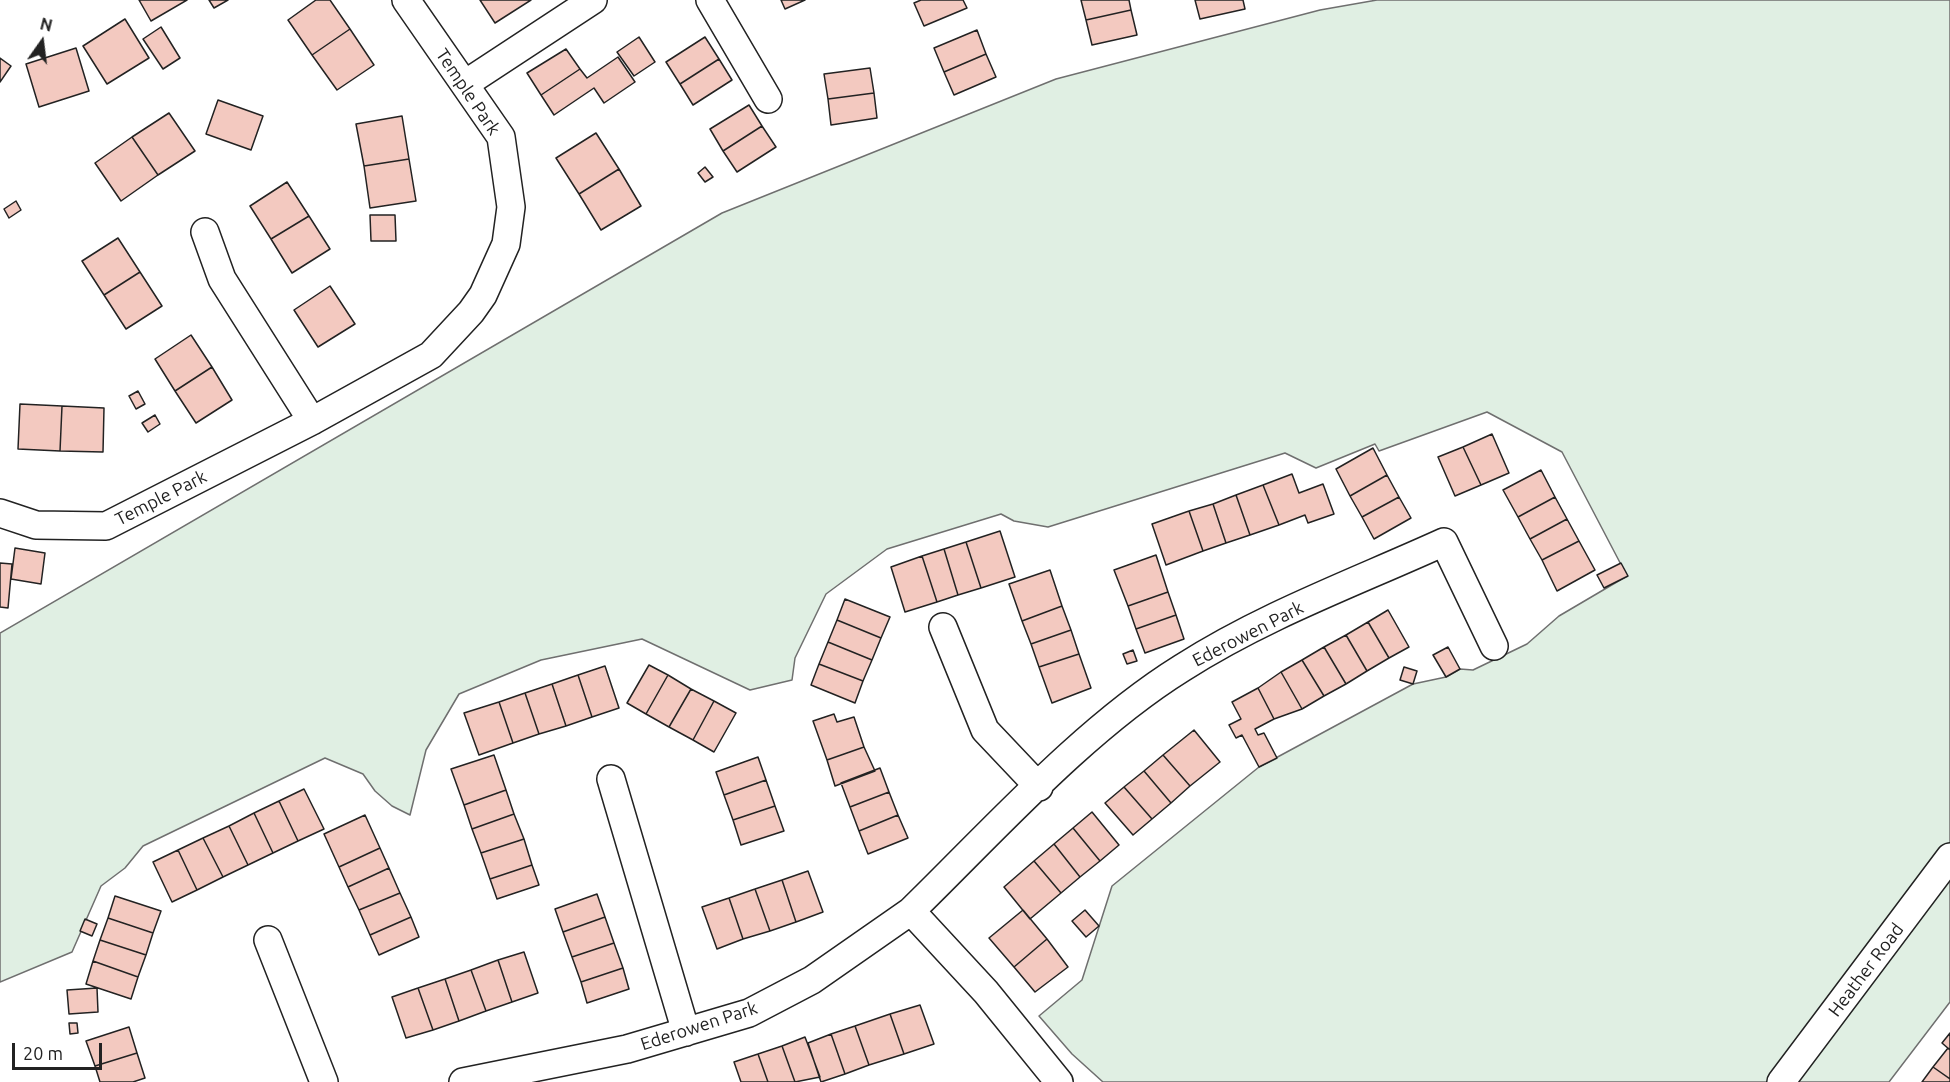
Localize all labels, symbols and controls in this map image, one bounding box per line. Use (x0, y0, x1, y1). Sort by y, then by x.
north arrow (12, 12, 72, 72)
text: N (38, 14, 54, 35)
street label: Temple Park (431, 45, 505, 139)
street label: Temple Park (112, 466, 210, 530)
street label: Ederowen Park (1189, 597, 1307, 671)
street label: Heather Road (1824, 919, 1908, 1021)
street label: Ederowen Park (638, 997, 760, 1055)
scale bar (15, 1031, 105, 1069)
text: 20 m (23, 1043, 63, 1063)

